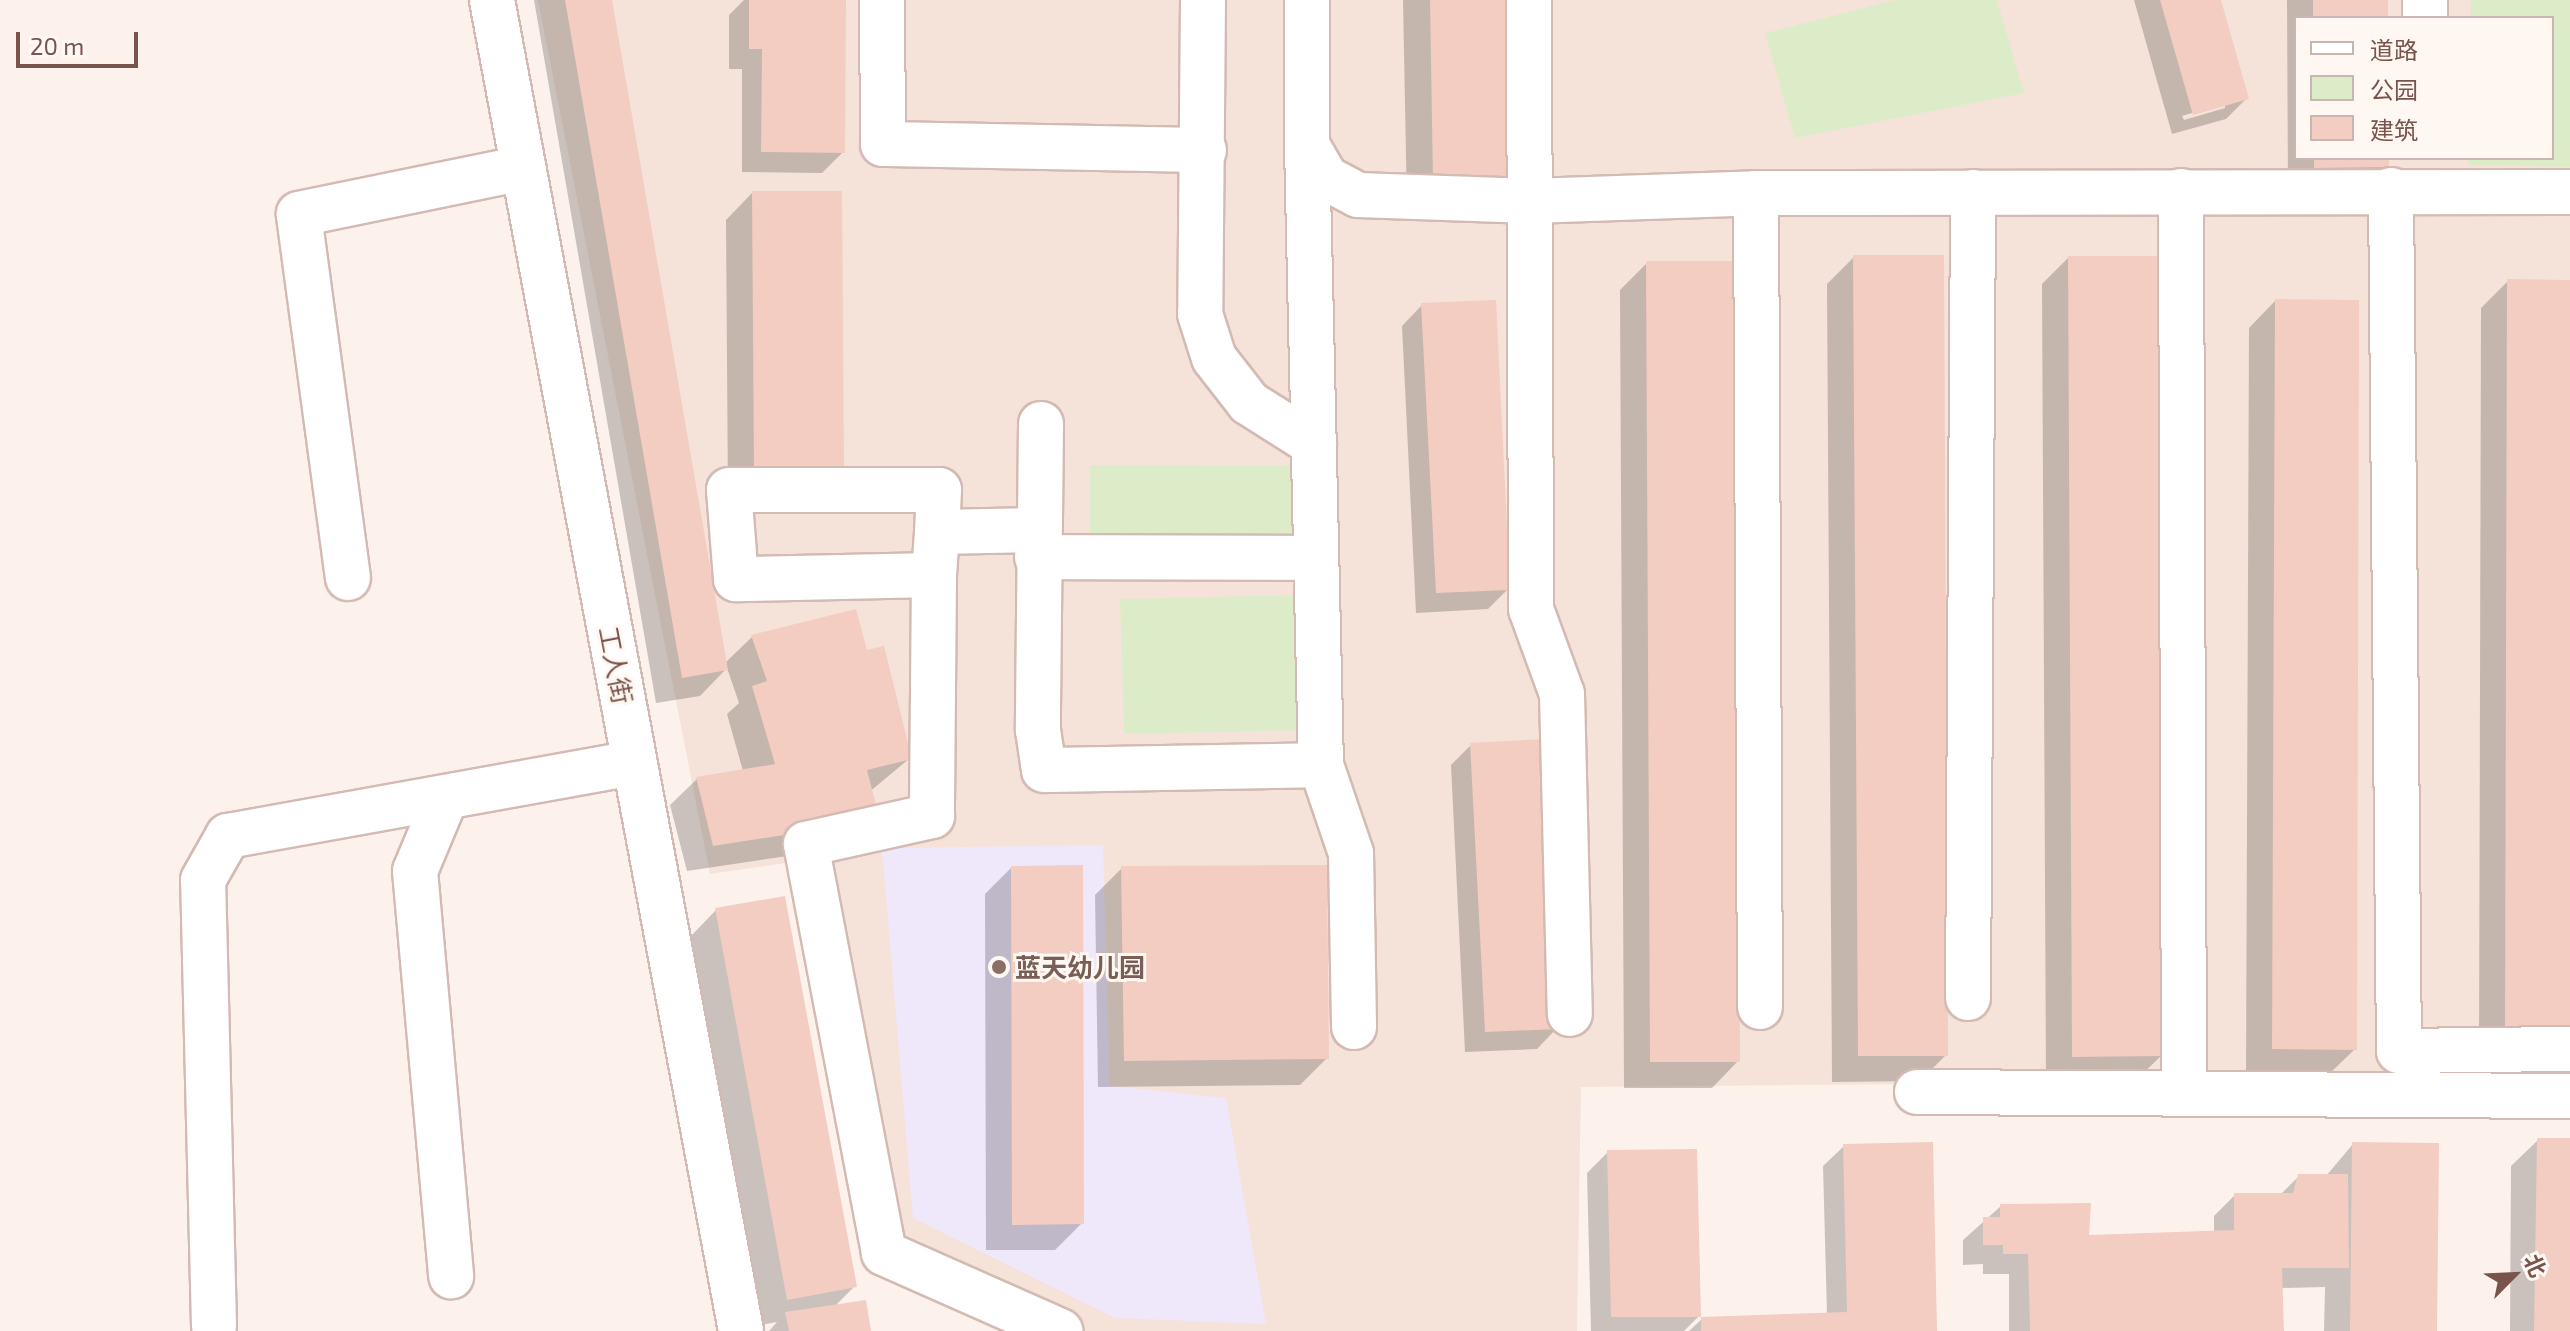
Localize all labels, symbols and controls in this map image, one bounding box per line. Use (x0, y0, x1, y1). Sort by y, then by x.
scale bar (20, 16, 142, 66)
legend (2294, 16, 2554, 160)
text: 20 m (30, 31, 84, 60)
text: 道路 (2370, 35, 2418, 64)
text: 公园 (2370, 75, 2418, 104)
text: 建筑 (2370, 115, 2418, 144)
street label: 工人街 (593, 624, 639, 706)
place label: 蓝天幼儿园 (1015, 951, 1145, 983)
marker: 蓝天幼儿园 (990, 958, 1008, 976)
north arrow (2474, 1235, 2554, 1315)
text: 北 (2520, 1250, 2552, 1281)

